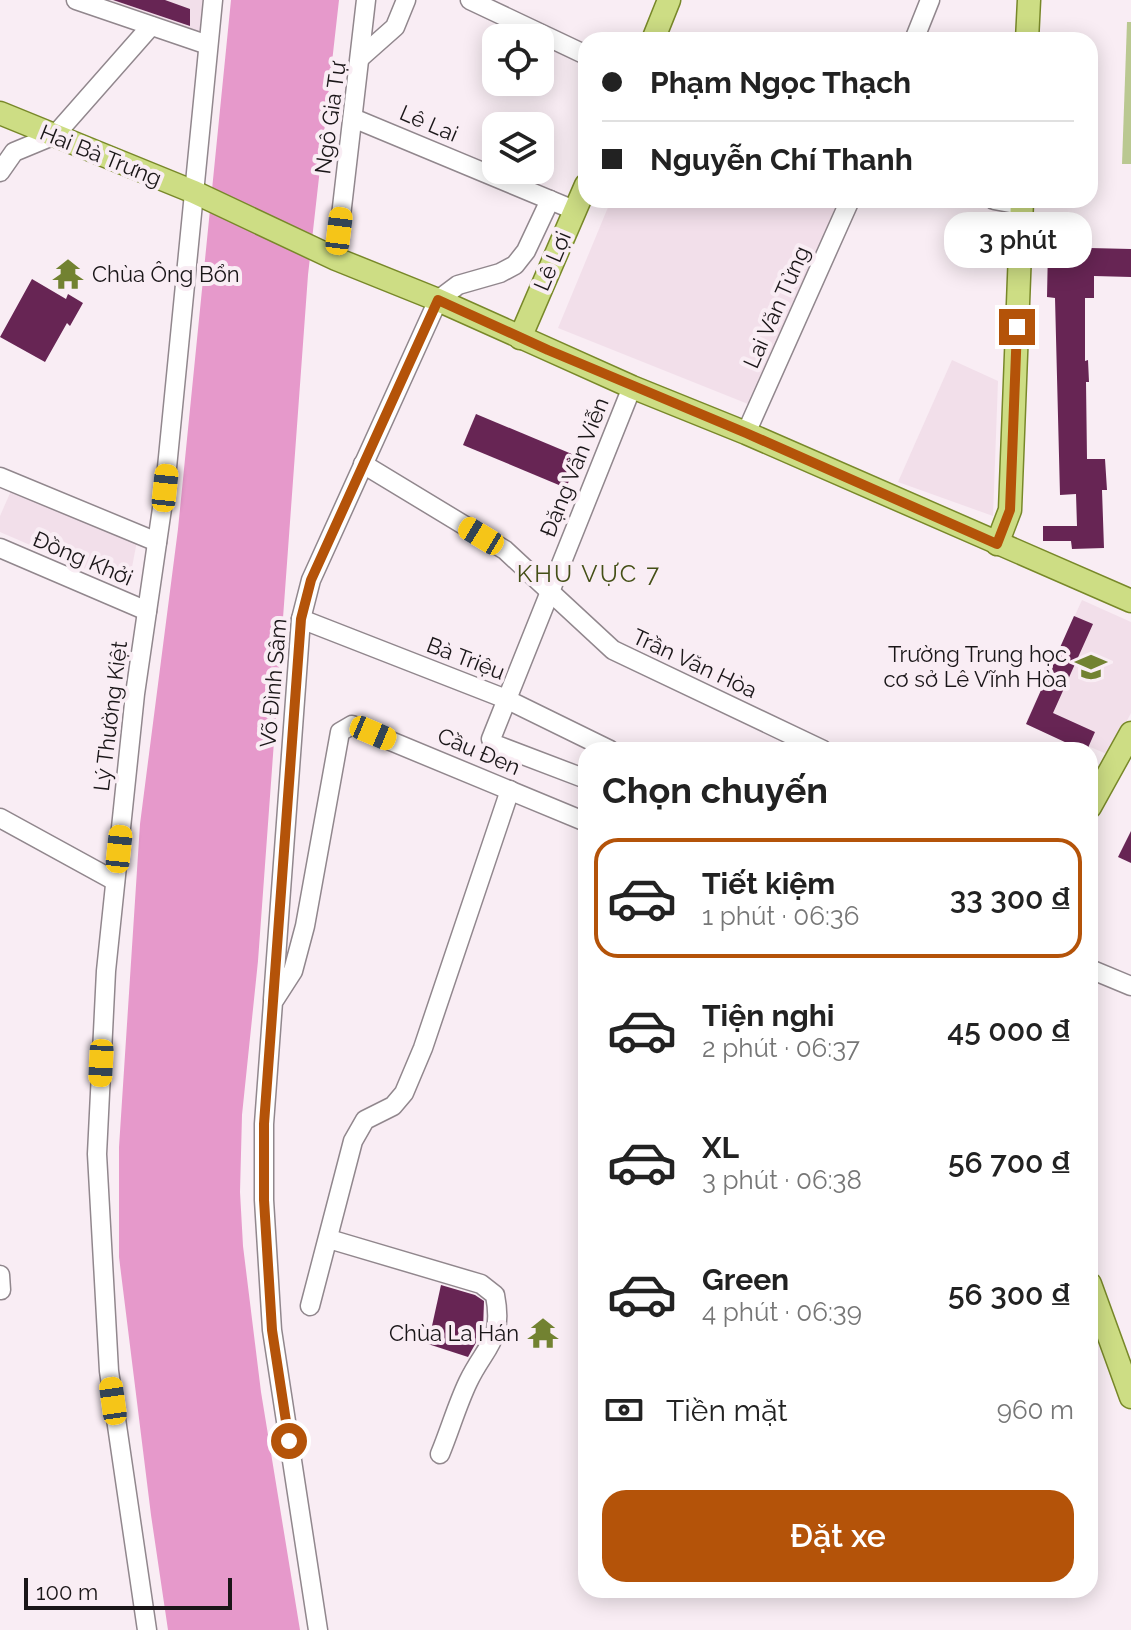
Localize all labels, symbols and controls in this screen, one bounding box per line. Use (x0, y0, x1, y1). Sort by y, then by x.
map controls (482, 24, 554, 184)
button: locate (482, 24, 554, 96)
street label: Ngô Gia Tự (309, 59, 351, 176)
text: Phạm Ngọc Thạch (650, 65, 911, 100)
street label: Lê Lai (396, 99, 462, 147)
button: layers (482, 112, 554, 184)
street label: Hai Bà Trưng (36, 119, 166, 191)
text: Nguyễn Chí Thanh (650, 142, 913, 177)
car (324, 206, 354, 256)
callout: 3 phút (943, 211, 1091, 267)
text: 3 phút (979, 225, 1057, 255)
street label: Lê Lợi (528, 227, 576, 295)
street label: Lai Văn Tửng (737, 242, 815, 372)
temple icon: Chùa Ông Bổn (51, 257, 85, 291)
place label: Chùa Ông Bổn (92, 261, 240, 287)
route end (999, 309, 1035, 345)
street label: Đặng Văn Viễn (534, 393, 614, 541)
car (151, 463, 179, 513)
car (454, 513, 508, 559)
street label: Đồng Khởi (29, 525, 137, 591)
district label: KHU VỰC 7 (517, 559, 661, 588)
street label: Võ Đình Sâm (254, 617, 292, 749)
street label: Trần Văn Hòa (629, 623, 761, 703)
street label: Bà Triệu (423, 631, 509, 685)
street label: Lý Thường Kiệt (88, 639, 132, 793)
place label: Trường Trung học cơ sở Lê Vĩnh Hòa (884, 641, 1067, 692)
school or university icon: Trường Trung học cơ sở Lê Vĩnh Hòa (1074, 650, 1108, 684)
car (346, 713, 400, 753)
street label: Cầu Đen (434, 722, 524, 780)
text: Chọn chuyến (602, 769, 828, 811)
car (105, 824, 133, 874)
icon: car (606, 862, 678, 934)
text: Tiết kiệm (702, 866, 835, 901)
text: 33 300 ₫ (950, 881, 1070, 916)
text: 1 phút · 06:36 (702, 901, 859, 931)
icon: car (606, 994, 678, 1066)
text: Tiện nghi (702, 998, 834, 1033)
text: 45 000 ₫ (947, 1013, 1070, 1048)
text: 2 phút · 06:37 (702, 1033, 860, 1063)
car (88, 1038, 114, 1088)
icon: car (606, 1126, 678, 1198)
text: XL (702, 1130, 739, 1165)
text: 56 700 ₫ (948, 1145, 1070, 1180)
text: 3 phút · 06:38 (702, 1165, 862, 1195)
icon: car (606, 1258, 678, 1330)
text: Green (702, 1262, 789, 1297)
text: 56 300 ₫ (948, 1277, 1070, 1312)
text: 4 phút · 06:39 (702, 1297, 862, 1327)
temple icon: Chùa La Hán (526, 1316, 560, 1350)
place label: Chùa La Hán (389, 1320, 519, 1346)
car (98, 1376, 128, 1426)
icon: cash (602, 1388, 646, 1432)
text: Tiền mặt (666, 1393, 788, 1428)
text: 960 m (997, 1395, 1074, 1425)
route start (271, 1423, 307, 1459)
button: Đặt xe (602, 1490, 1074, 1582)
scale bar (24, 1574, 232, 1610)
text: 100 m (36, 1579, 98, 1605)

